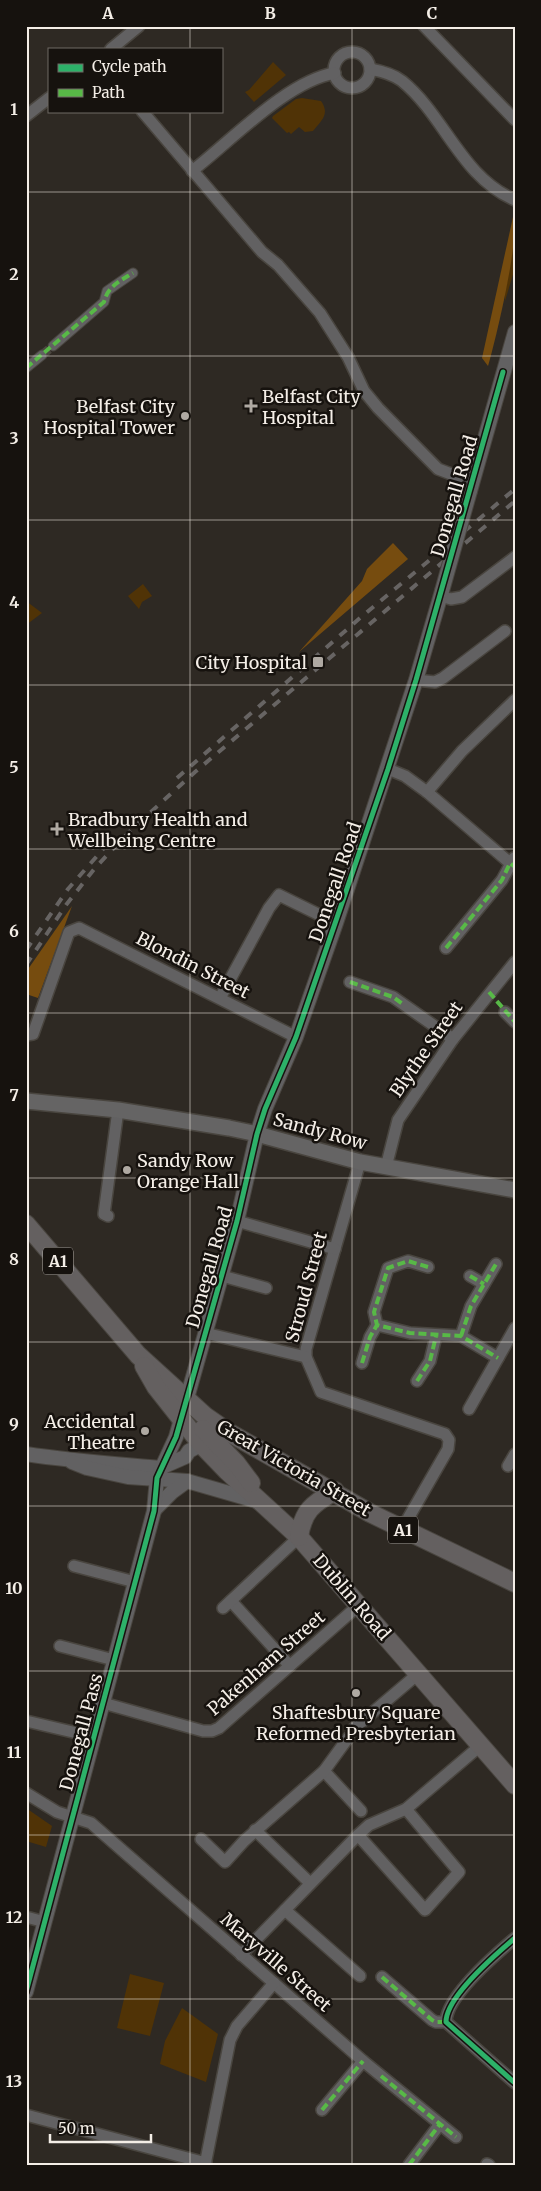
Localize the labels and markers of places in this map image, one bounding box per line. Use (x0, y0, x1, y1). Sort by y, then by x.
place label: Belfast City Hospital (262, 385, 361, 429)
place label: Belfast City Hospital Tower (43, 395, 176, 439)
marker: Belfast City Hospital (244, 399, 258, 413)
marker: Belfast City Hospital Tower (179, 410, 191, 422)
place label: City Hospital (196, 651, 307, 674)
marker: City Hospital (311, 655, 325, 669)
place label: Bradbury Health and Wellbeing Centre (67, 808, 248, 852)
marker: Bradbury Health and Wellbeing Centre (50, 822, 64, 836)
place label: Sandy Row Orange Hall (137, 1149, 239, 1193)
marker: Sandy Row Orange Hall (121, 1164, 133, 1176)
place label: Accidental Theatre (43, 1410, 135, 1454)
marker: Accidental Theatre (139, 1425, 151, 1437)
marker: Shaftesbury Square Reformed Presbyterian (350, 1687, 362, 1699)
place label: Shaftesbury Square Reformed Presbyterian (256, 1701, 456, 1745)

